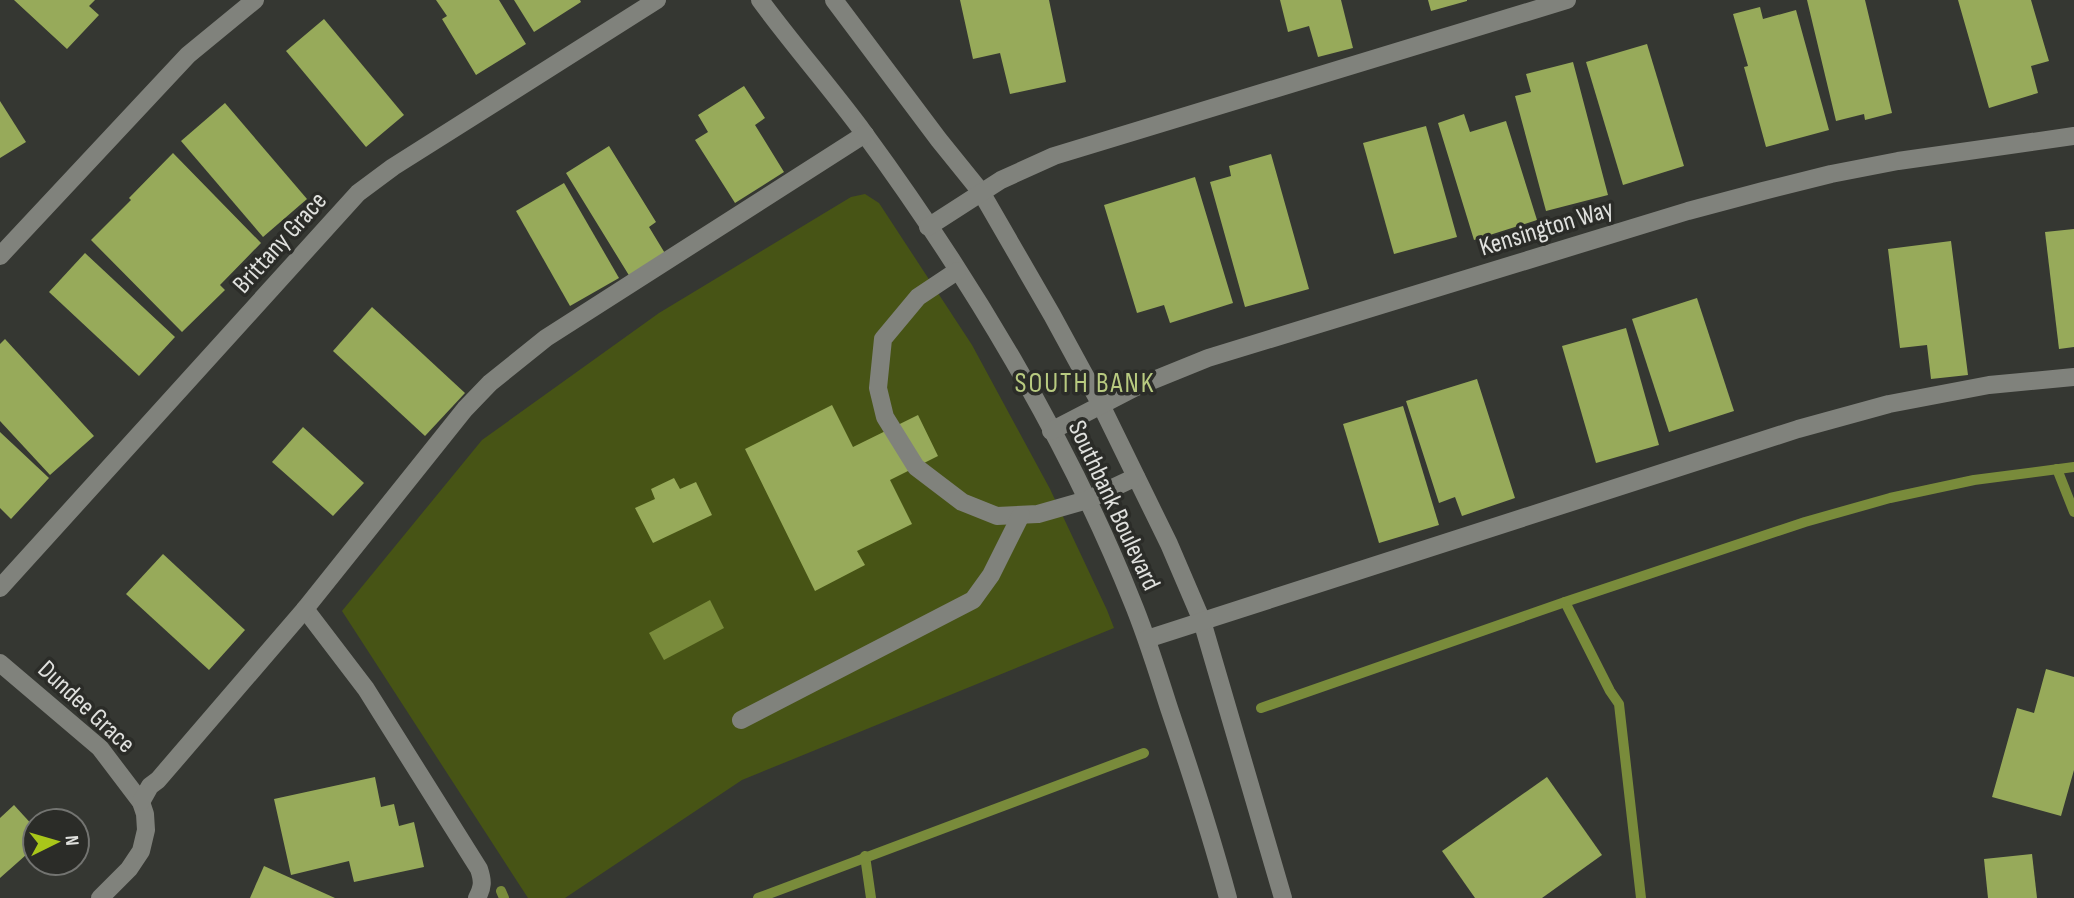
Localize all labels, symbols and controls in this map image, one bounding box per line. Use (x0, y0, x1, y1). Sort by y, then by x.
street label: Brittany Grace (227, 186, 334, 300)
street label: Kensington Way (1476, 193, 1617, 263)
district label: SOUTH BANK (1014, 367, 1156, 400)
street label: Southbank Boulevard (1061, 416, 1167, 595)
street label: Dundee Grace (31, 654, 141, 760)
north arrow (21, 807, 91, 877)
text: N (60, 835, 83, 847)

